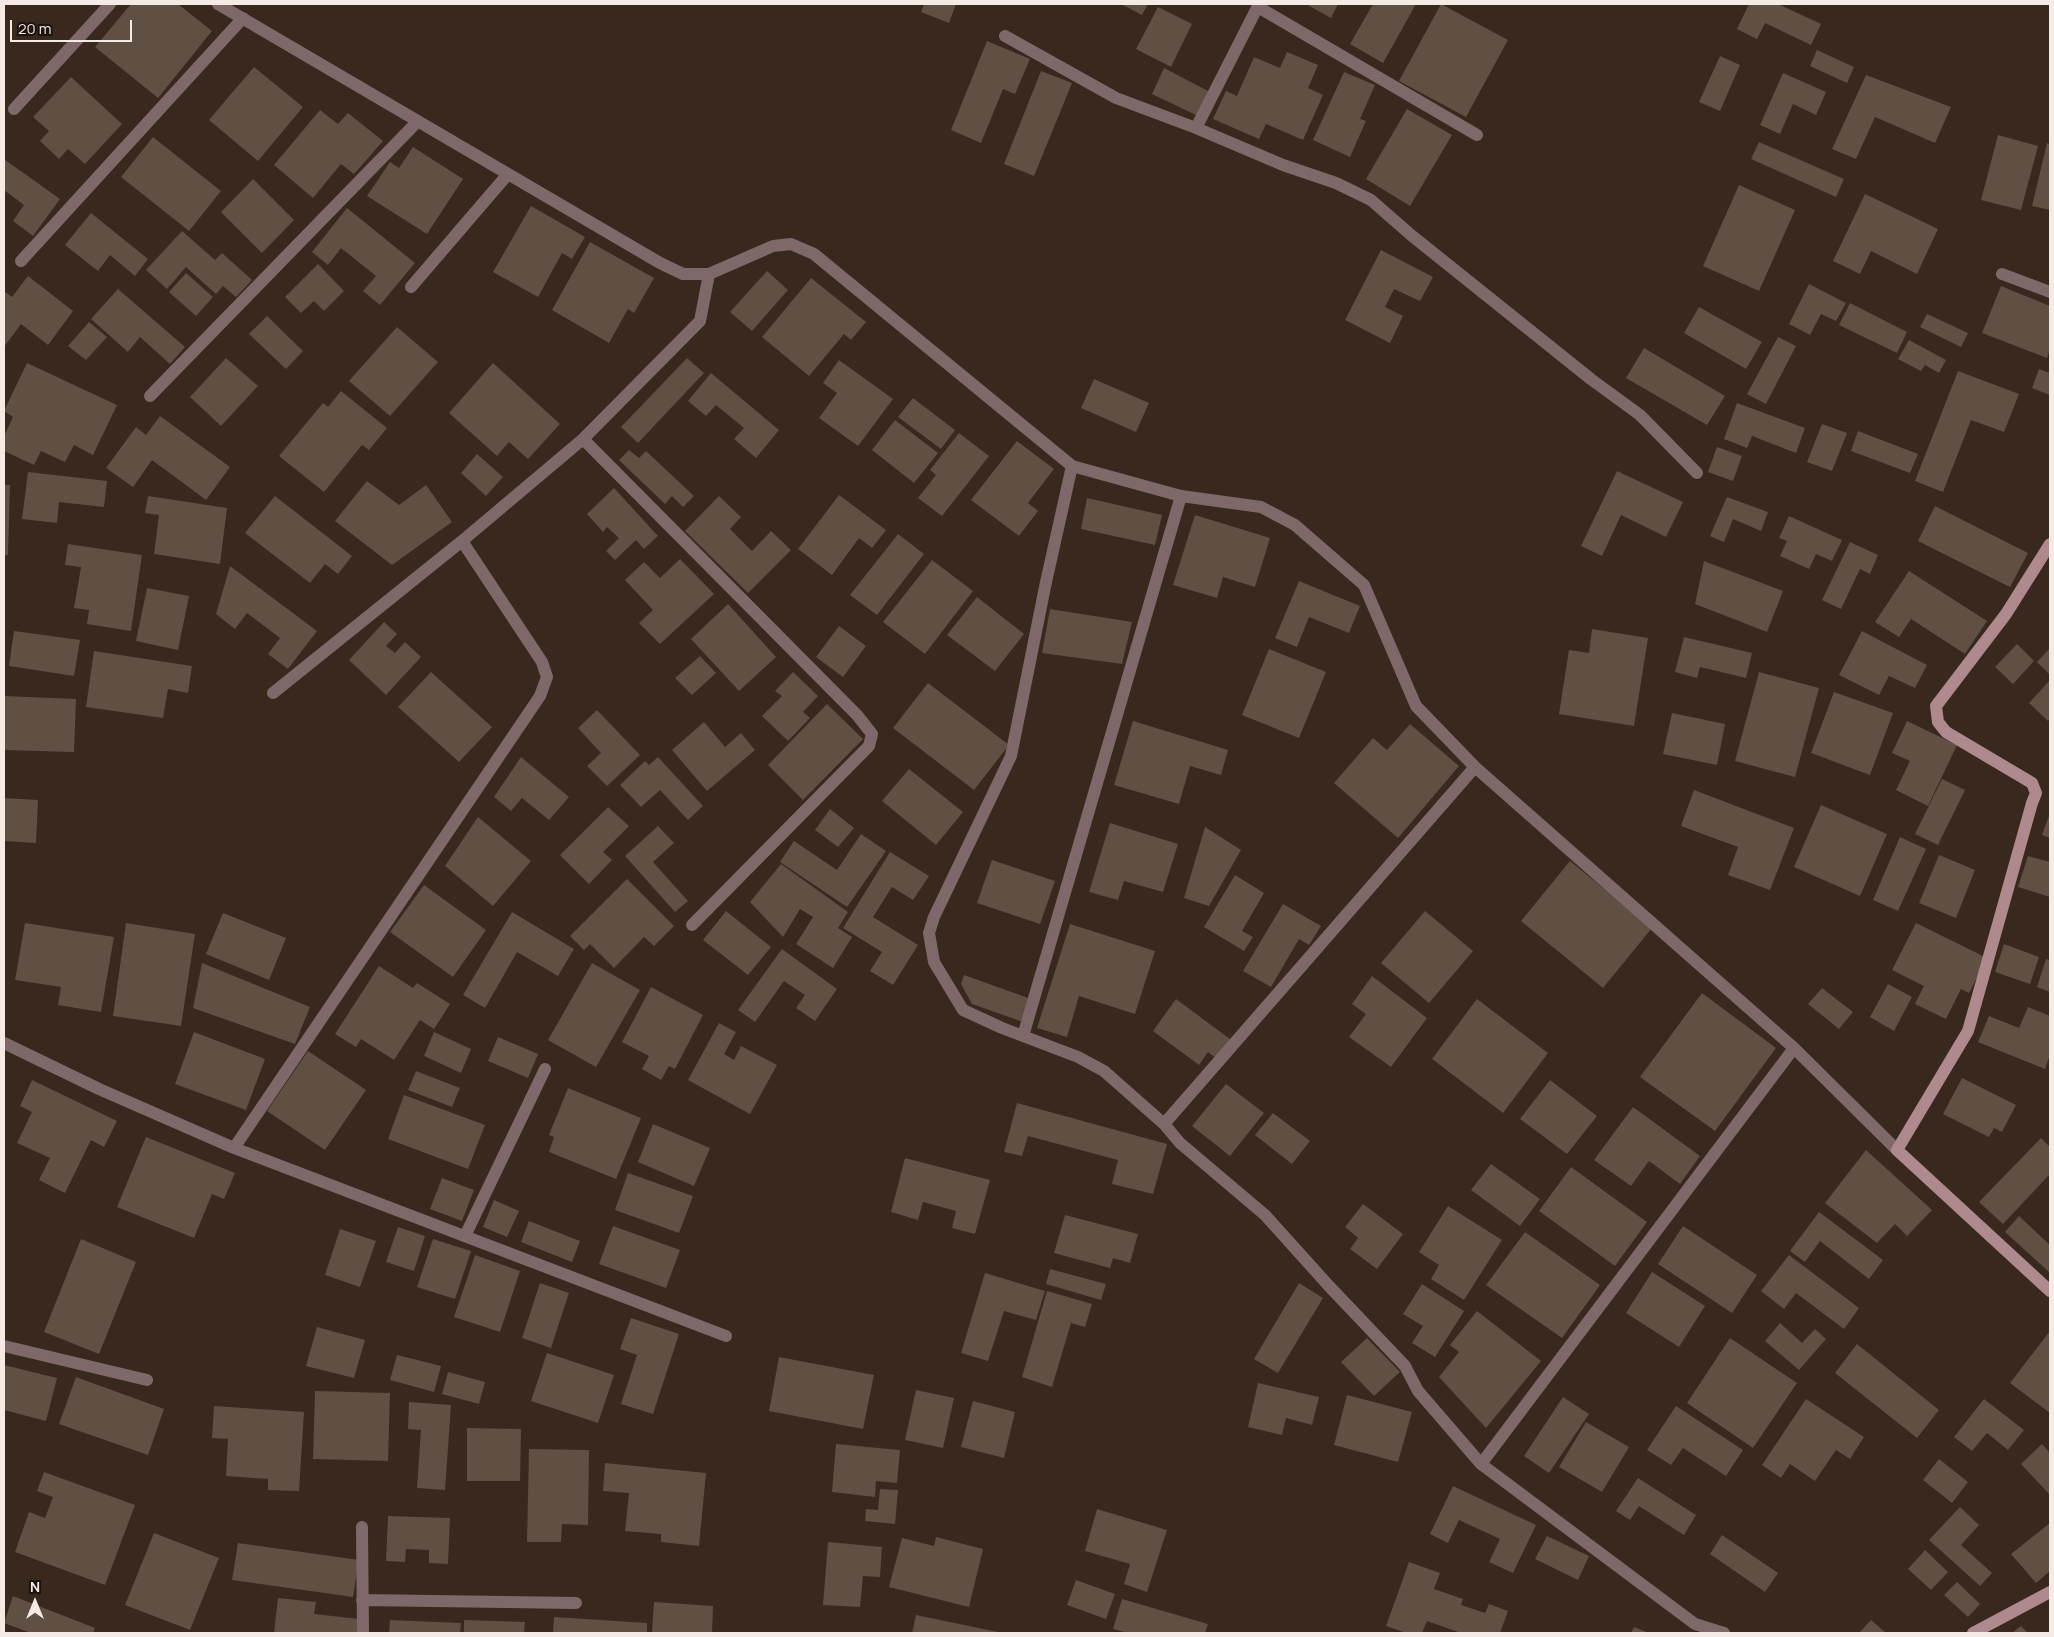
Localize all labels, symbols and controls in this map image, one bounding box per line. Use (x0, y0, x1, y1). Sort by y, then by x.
scale bar (12, 10, 135, 42)
text: 20 m (18, 18, 51, 39)
north arrow (10, 1577, 60, 1627)
text: N (30, 1577, 40, 1596)

